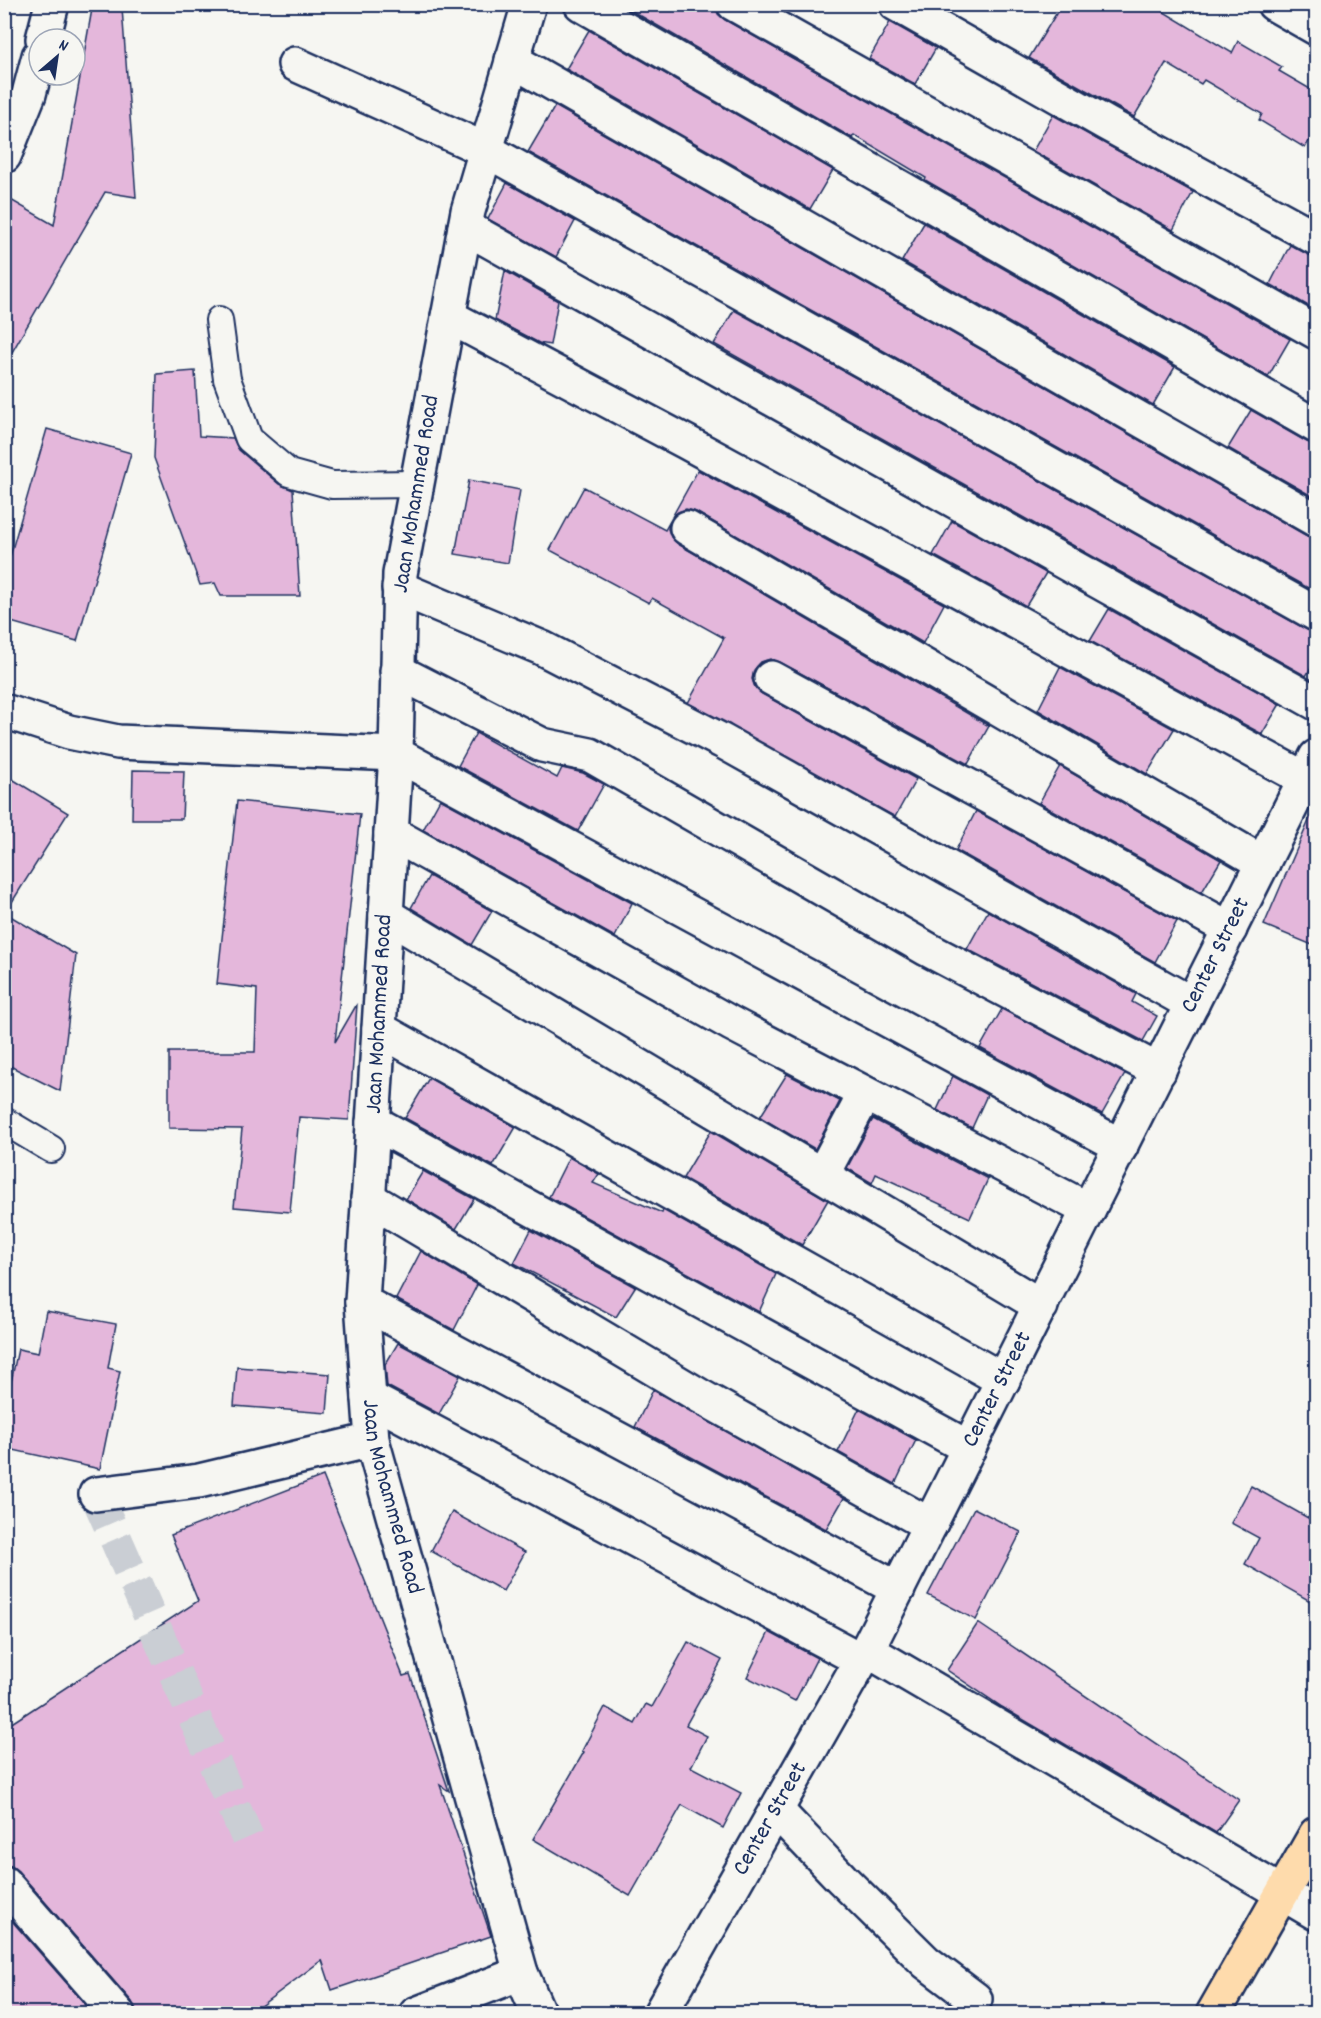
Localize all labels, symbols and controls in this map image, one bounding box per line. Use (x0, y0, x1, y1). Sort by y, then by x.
north arrow (27, 27, 87, 87)
text: N (54, 34, 72, 58)
street label: Jaan Mohammed Road (385, 393, 449, 595)
street label: Center Street (1173, 892, 1260, 1019)
street label: Jaan Mohammed Road (358, 913, 402, 1115)
street label: Center Street (954, 1326, 1041, 1454)
street label: Jaan Mohammed Road (352, 1398, 431, 1598)
street label: Center Street (725, 1756, 817, 1882)

